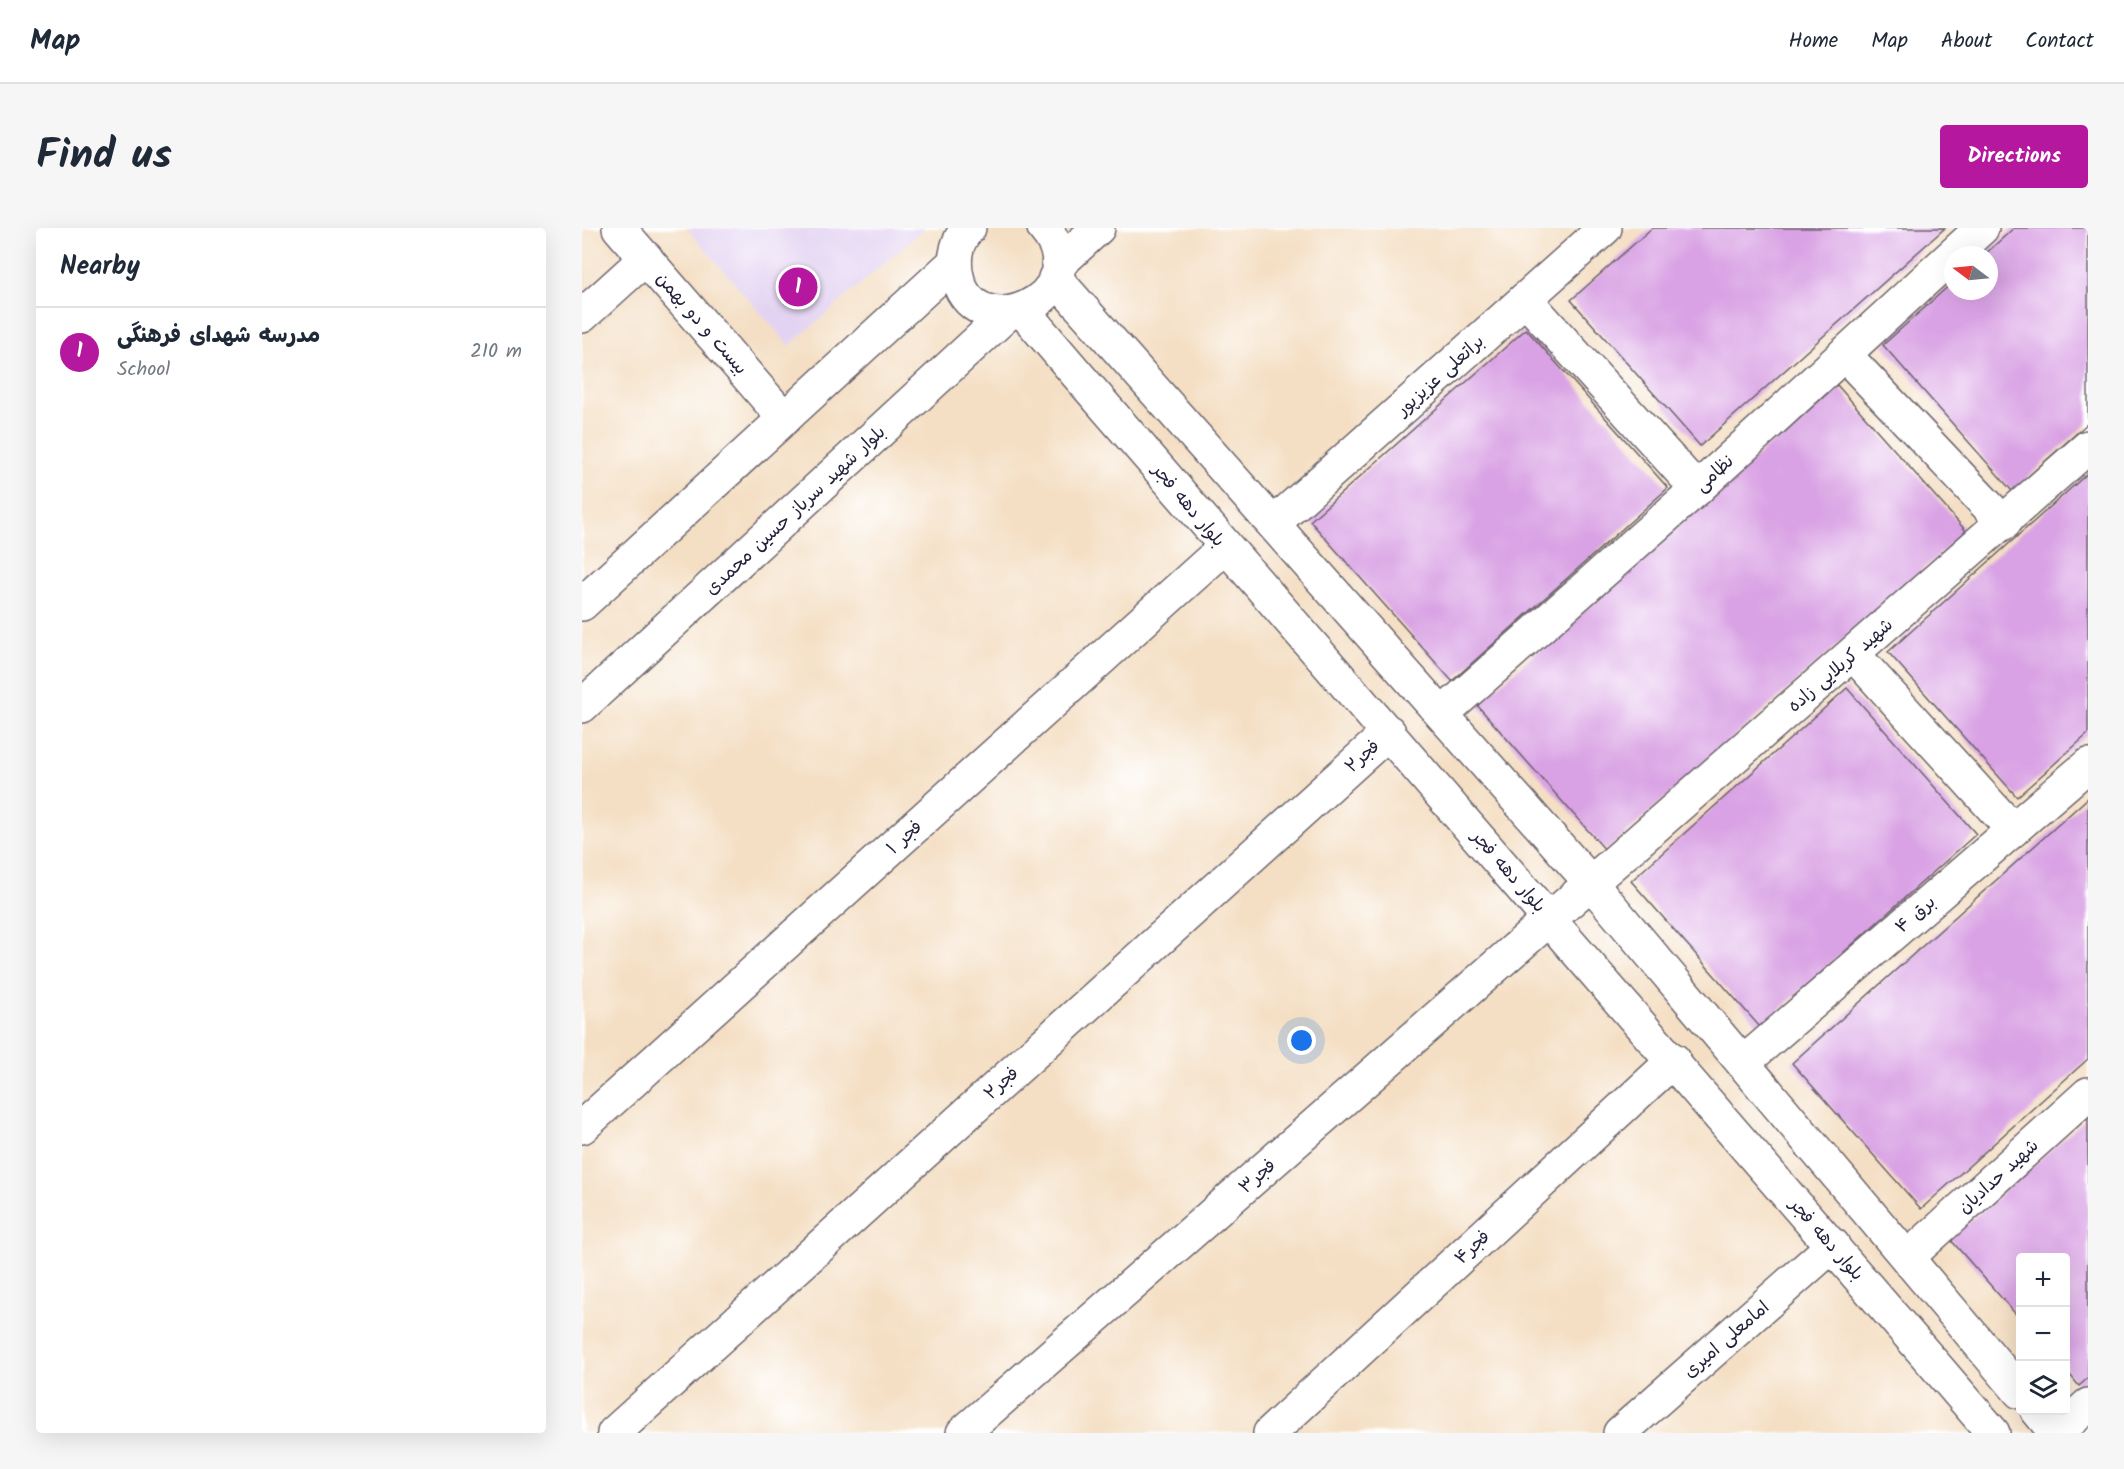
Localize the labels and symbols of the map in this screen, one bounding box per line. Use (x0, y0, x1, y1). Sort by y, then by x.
north arrow (1944, 246, 1998, 300)
pin: 1 (778, 264, 818, 310)
street label: بیست و دو بهمن (648, 266, 754, 382)
street label: براتعلی عزیزپور (1389, 328, 1492, 425)
street label: بلوار شهید سرباز حسین محمدی (699, 419, 893, 603)
street label: نظامی (1689, 448, 1741, 500)
street label: بلوار دهه فجر (1143, 456, 1232, 554)
street label: شهید کربلایی زاده (1782, 612, 1900, 720)
street label: فجر۲ (1339, 733, 1387, 781)
street label: فجر ۱ (880, 814, 930, 862)
street label: بلوار دهه فجر (1462, 823, 1552, 920)
street label: برق ۴ (1889, 889, 1943, 941)
your location (1287, 1026, 1316, 1055)
street label: فجر۲ (978, 1060, 1026, 1108)
street label: شهید حدادیان (1952, 1133, 2046, 1222)
street label: فجر۳ (1233, 1153, 1283, 1202)
street label: بلوار دهه فجر (1780, 1191, 1870, 1288)
street label: فجر۴ (1448, 1224, 1498, 1272)
street label: امامعلی امیری (1677, 1294, 1777, 1386)

